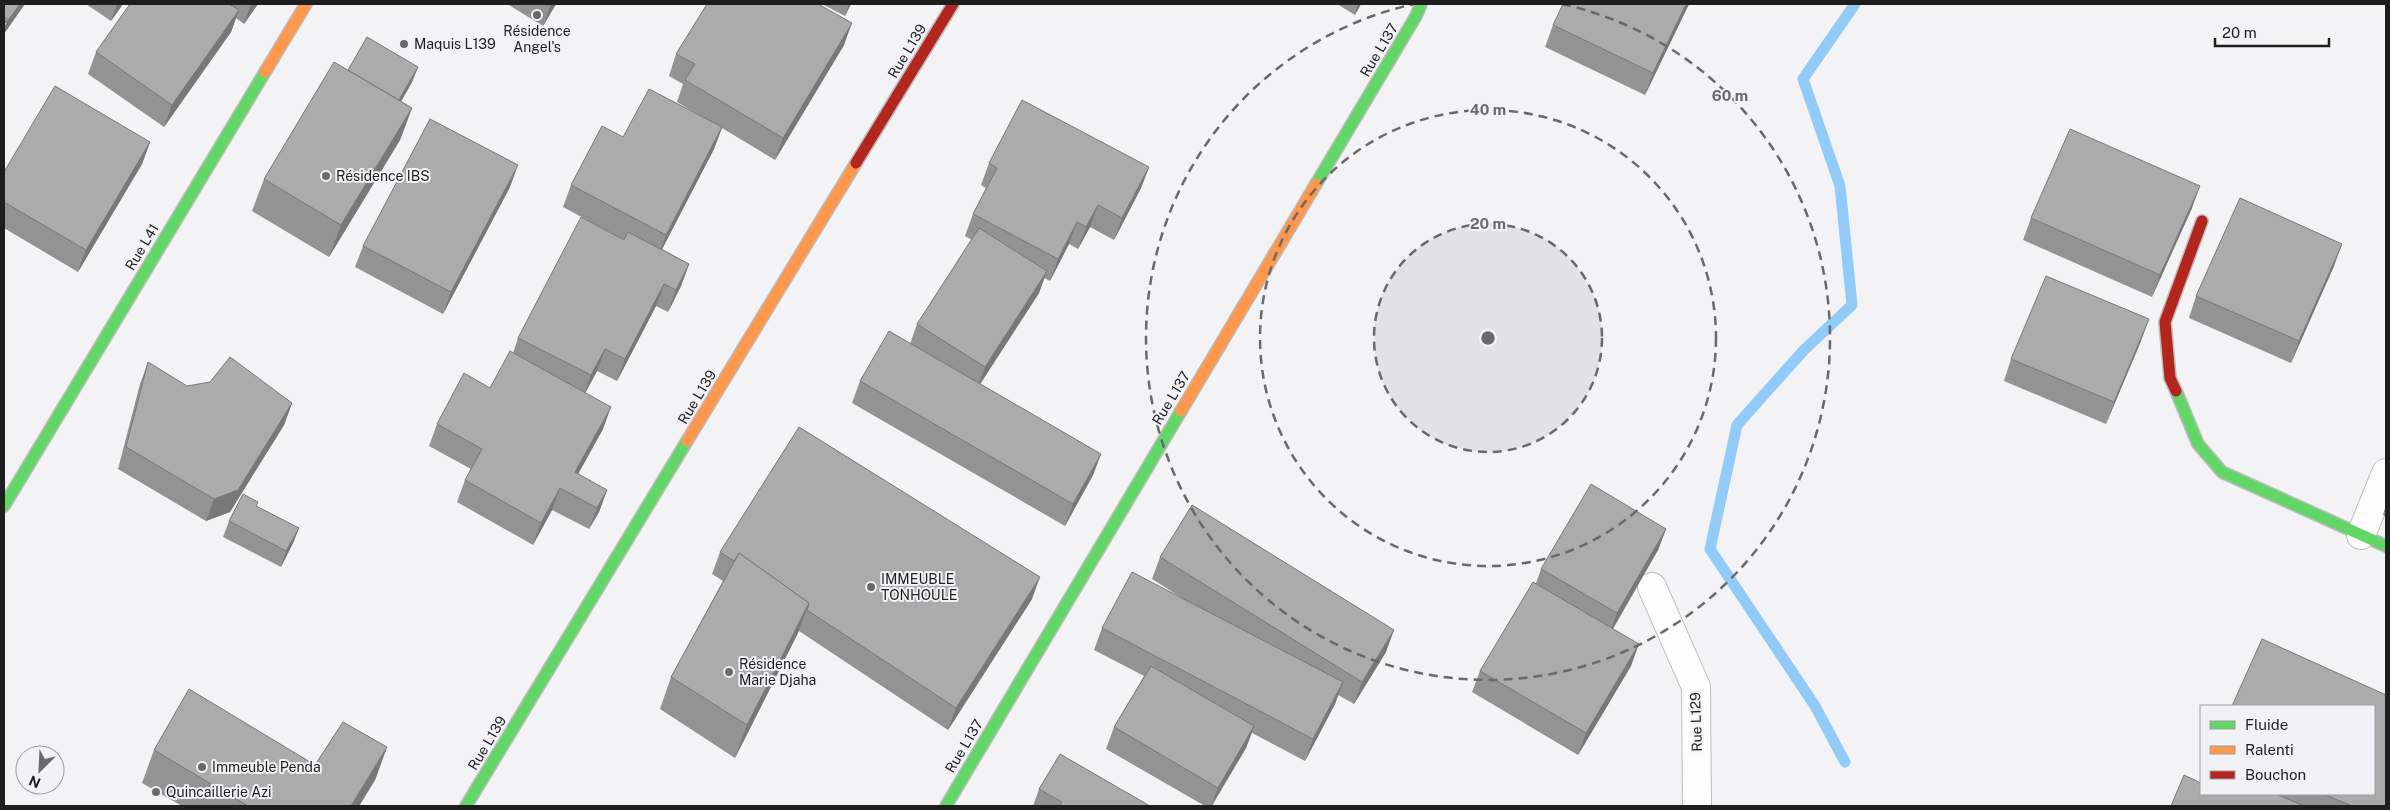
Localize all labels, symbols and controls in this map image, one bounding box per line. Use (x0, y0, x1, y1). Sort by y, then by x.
marker: Résidence Angel's (531, 9, 543, 21)
scale bar (2215, 15, 2329, 47)
street label: Rue L137 (1357, 20, 1401, 80)
street label: Rue L139 (885, 21, 929, 81)
place label: Résidence Angel's (503, 23, 571, 55)
text: 20 m (2222, 24, 2257, 41)
place label: Maquis L139 (414, 36, 496, 52)
marker: Maquis L139 (398, 38, 410, 50)
text: 60 m (1712, 87, 1748, 104)
text: 40 m (1470, 101, 1506, 118)
place label: Résidence IBS (336, 168, 430, 184)
marker: Résidence IBS (320, 170, 332, 182)
text: 20 m (1470, 215, 1506, 232)
street label: Rue L41 (122, 221, 162, 273)
centre of rings (1479, 329, 1497, 347)
street label: Rue L139 (675, 367, 719, 427)
street label: Rue L137 (1149, 368, 1193, 428)
place label: IMMEUBLE TONHOULE (881, 571, 957, 603)
marker: IMMEUBLE TONHOULE (865, 581, 877, 593)
place label: Résidence Marie Djaha (739, 656, 816, 688)
marker: Résidence Marie Djaha (723, 666, 735, 678)
street label: Rue L129 (1687, 692, 1705, 752)
legend (2200, 705, 2375, 795)
street label: Rue L139 (465, 713, 509, 773)
street label: Rue L137 (942, 716, 986, 776)
text: Fluide (2245, 716, 2288, 733)
text: Ralenti (2245, 741, 2294, 758)
north arrow (15, 745, 65, 795)
place label: Immeuble Penda (212, 759, 321, 775)
marker: Immeuble Penda (196, 761, 208, 773)
text: Bouchon (2245, 766, 2306, 783)
text: N (26, 772, 43, 791)
place label: Quincaillerie Azi (166, 784, 271, 800)
marker: Quincaillerie Azi (150, 786, 162, 798)

